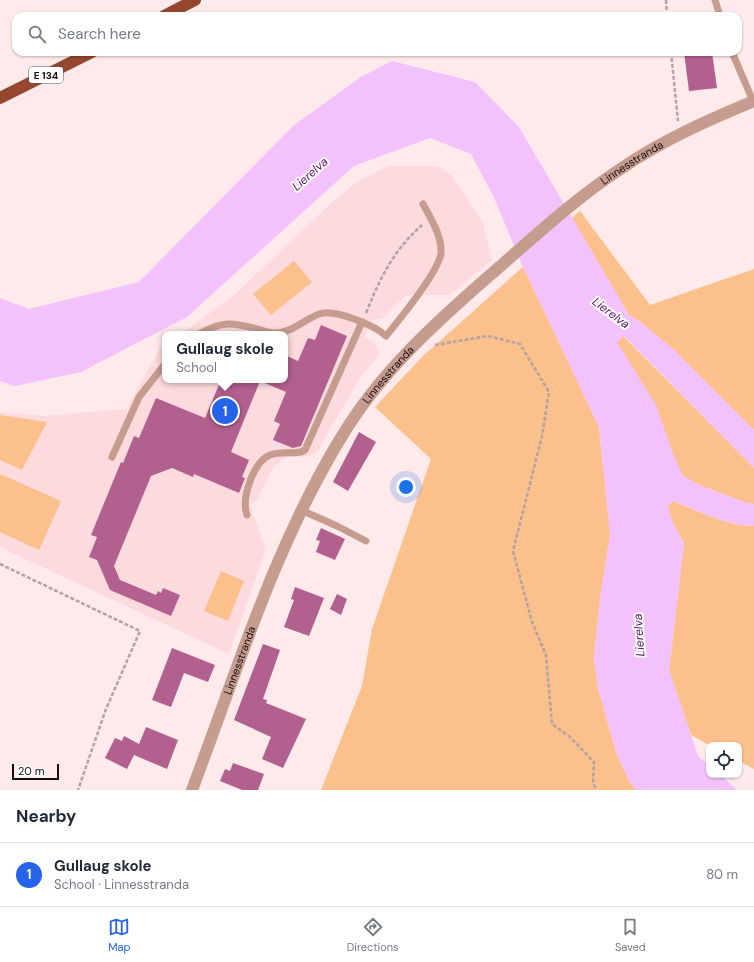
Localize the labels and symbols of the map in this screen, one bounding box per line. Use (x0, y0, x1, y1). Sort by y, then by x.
road number: E 134 (29, 67, 63, 83)
street label: Linnesstranda (598, 137, 666, 188)
water label: Lierelva (289, 153, 332, 194)
water label: Lierelva (589, 294, 633, 333)
street label: Linnesstranda (359, 343, 417, 406)
pin: 1 (212, 396, 238, 426)
your location (396, 477, 416, 497)
water label: Lierelva (629, 613, 648, 657)
street label: Linnesstranda (220, 624, 259, 696)
scale bar (12, 762, 59, 781)

